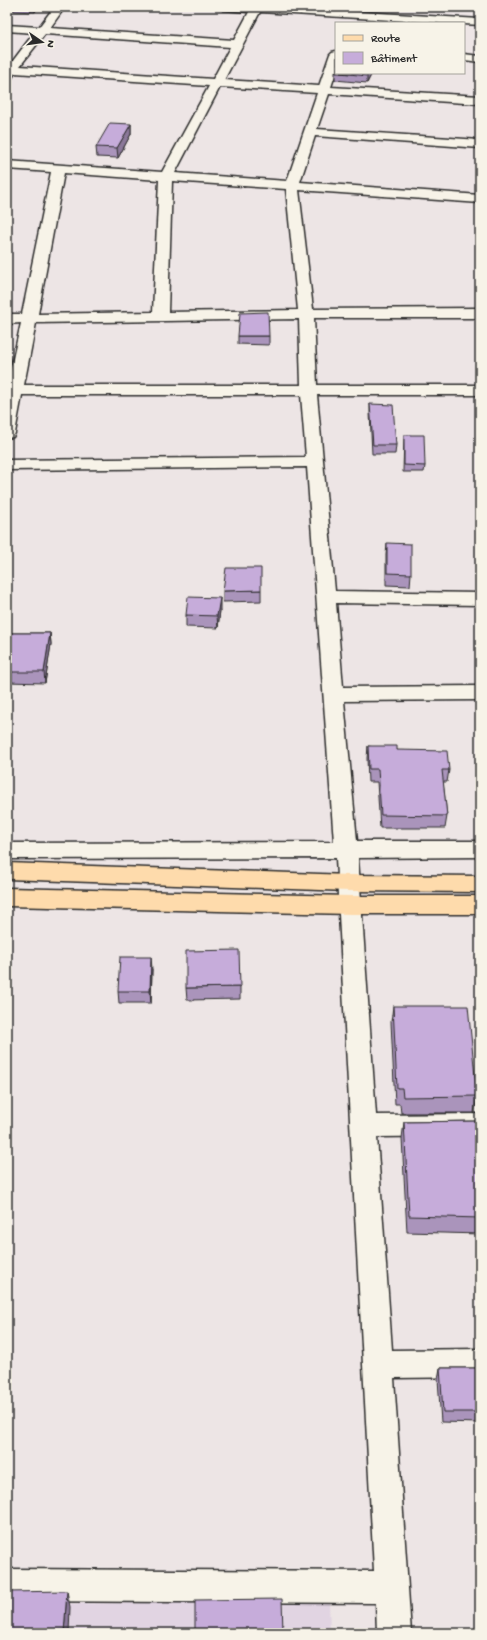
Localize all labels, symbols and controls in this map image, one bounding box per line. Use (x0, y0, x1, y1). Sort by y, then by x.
north arrow (22, 22, 62, 62)
legend (335, 22, 465, 74)
text: Route (371, 33, 401, 47)
text: N (43, 39, 56, 49)
text: Bâtiment (370, 53, 418, 67)

